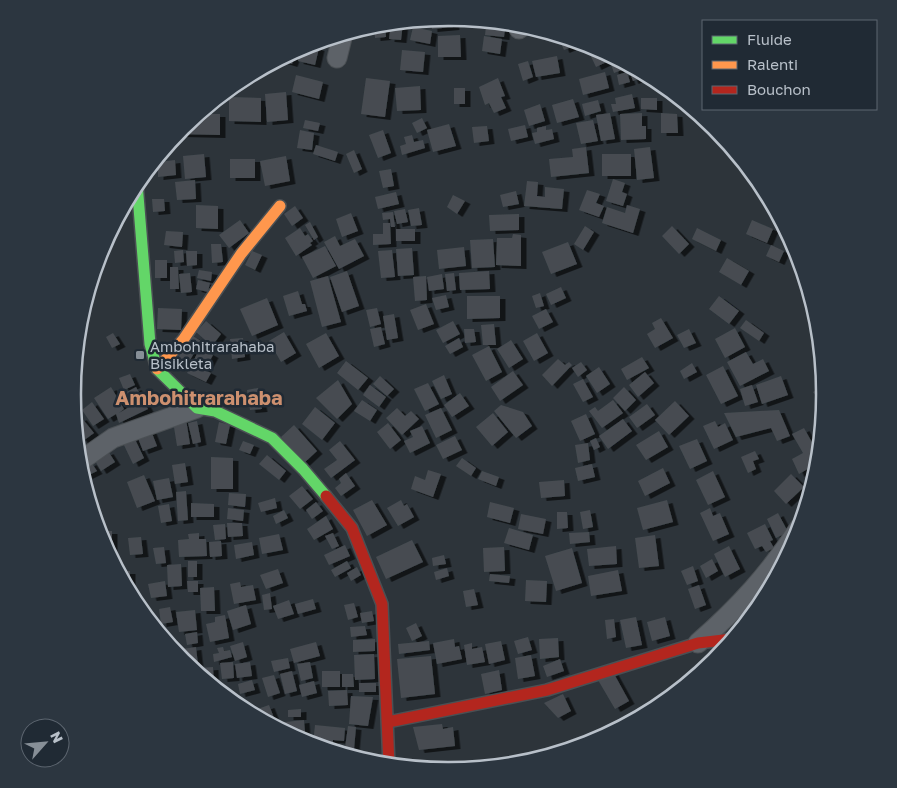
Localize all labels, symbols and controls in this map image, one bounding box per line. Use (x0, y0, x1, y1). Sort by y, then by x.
legend (702, 20, 877, 110)
text: Fluide (747, 30, 792, 48)
text: Ralenti (747, 55, 798, 73)
text: Bouchon (747, 80, 811, 98)
place label: Ambohitrarahaba Bisikleta (150, 337, 275, 372)
marker: Ambohitrarahaba Bisikleta (134, 349, 146, 361)
district label: Ambohitrarahaba (115, 385, 283, 409)
north arrow (20, 718, 70, 768)
text: N (47, 728, 67, 745)

